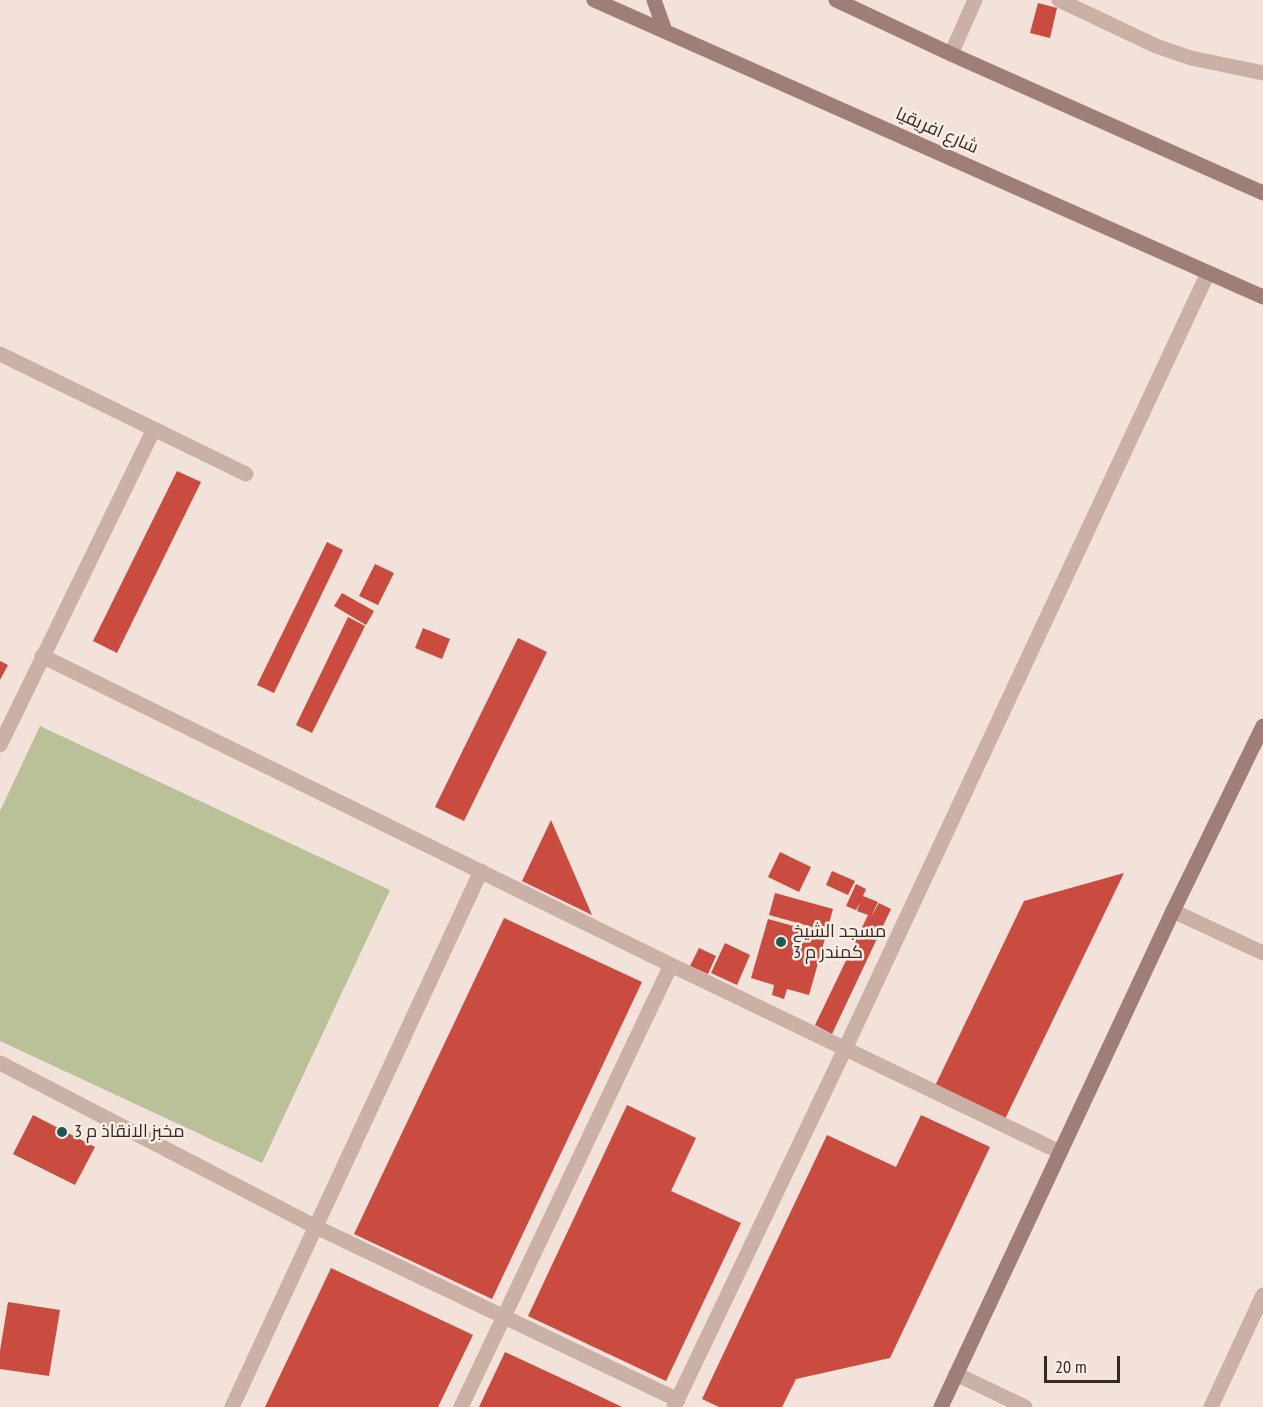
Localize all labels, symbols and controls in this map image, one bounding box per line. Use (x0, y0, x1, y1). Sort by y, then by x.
street label: شارع افريقيا (892, 103, 982, 159)
place label: مسجد الشيخ كمندر م 3 (793, 921, 886, 964)
marker: مسجد الشيخ كمندر م 3 (774, 935, 788, 949)
place label: مخبز الانقاذ م 3 (74, 1121, 185, 1143)
marker: مخبز الانقاذ م 3 (55, 1125, 69, 1139)
scale bar (1047, 1344, 1124, 1382)
text: 20 m (1055, 1355, 1087, 1378)

